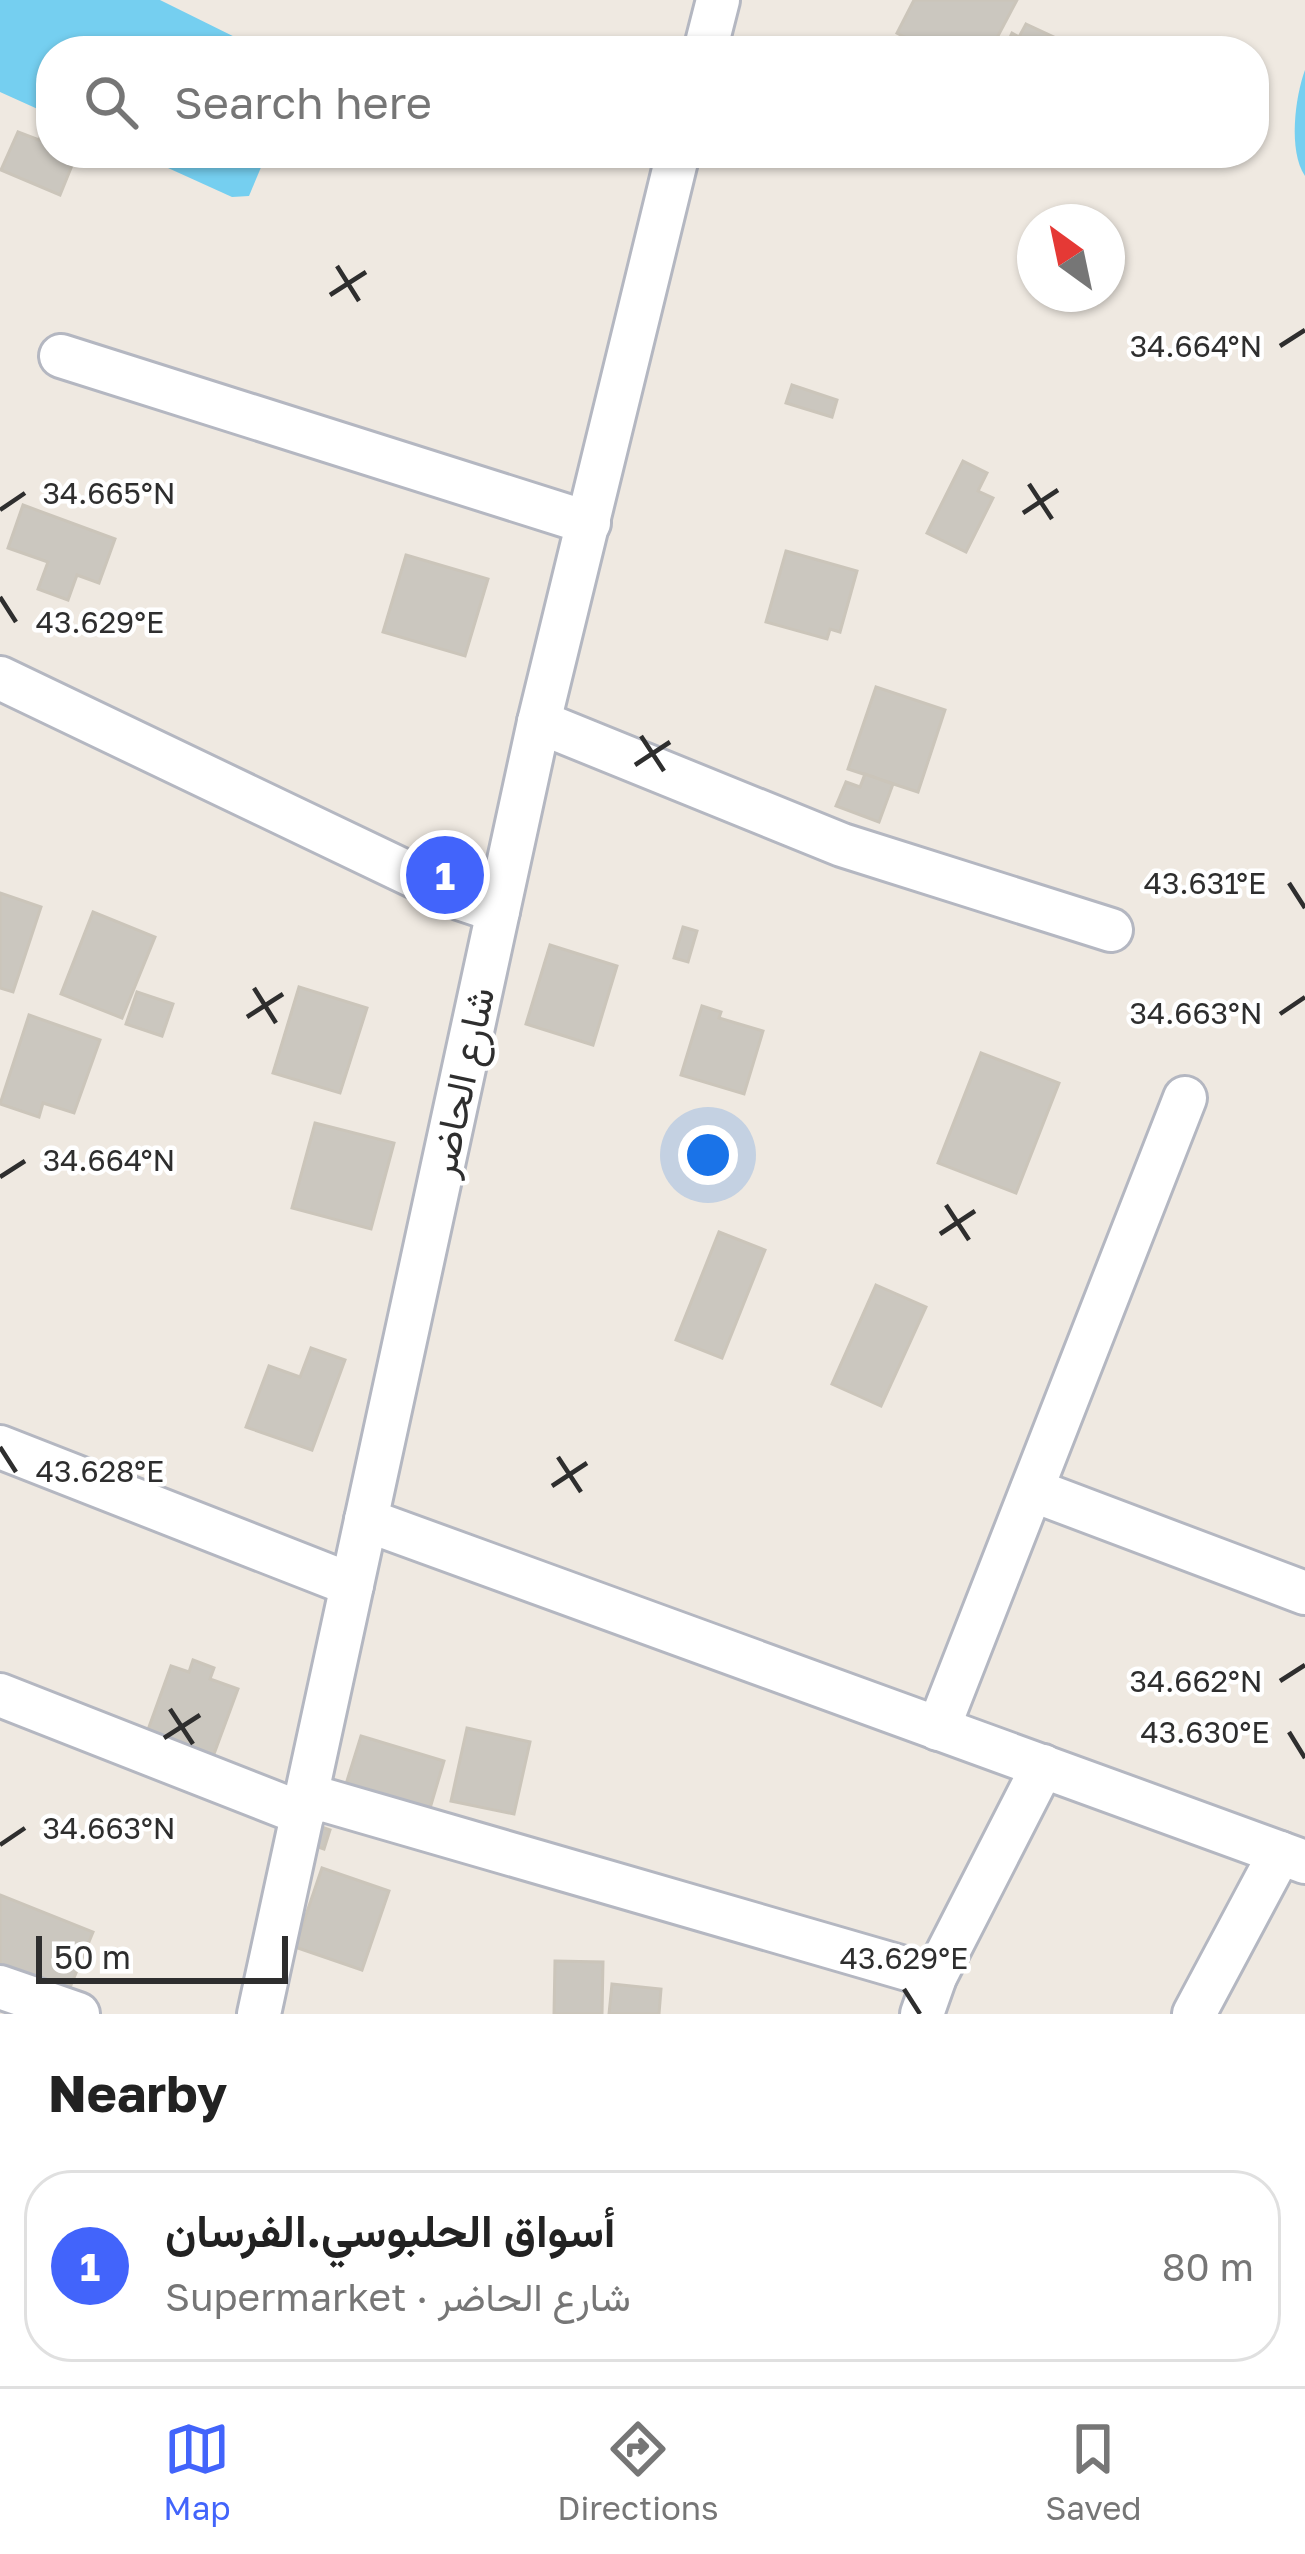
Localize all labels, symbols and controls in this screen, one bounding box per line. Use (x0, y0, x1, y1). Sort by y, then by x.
search box (36, 36, 1269, 168)
icon: search (78, 69, 144, 135)
text: Search here (174, 75, 432, 129)
north arrow (1017, 204, 1125, 312)
text: 34.664°N (1130, 328, 1262, 364)
text: 34.665°N (42, 475, 176, 511)
text: 43.629°E (36, 604, 164, 640)
pin: 1 (406, 830, 484, 920)
text: 43.631°E (1144, 865, 1266, 901)
street label: شارع الحاضر (417, 983, 507, 1183)
text: 34.663°N (1129, 995, 1263, 1031)
your location (678, 1125, 738, 1185)
text: 34.664°N (43, 1142, 175, 1178)
text: 43.628°E (36, 1453, 164, 1489)
text: 34.662°N (1129, 1663, 1263, 1699)
text: 43.630°E (1140, 1714, 1270, 1750)
text: 34.663°N (42, 1810, 176, 1846)
scale bar (36, 1930, 288, 1983)
text: 50 m (54, 1937, 131, 1976)
text: 43.629°E (840, 1940, 968, 1976)
text: Nearby (48, 2062, 227, 2123)
text: أسواق الحلبوسي.الفرسان (165, 2203, 615, 2257)
text: 1 (80, 2243, 100, 2290)
text: 80 m (1162, 2243, 1254, 2290)
text: Supermarket · شارع الحاضر (165, 2273, 631, 2320)
tab: Map (163, 2416, 231, 2527)
tab: Directions (557, 2416, 719, 2527)
tab: Saved (1045, 2416, 1142, 2527)

